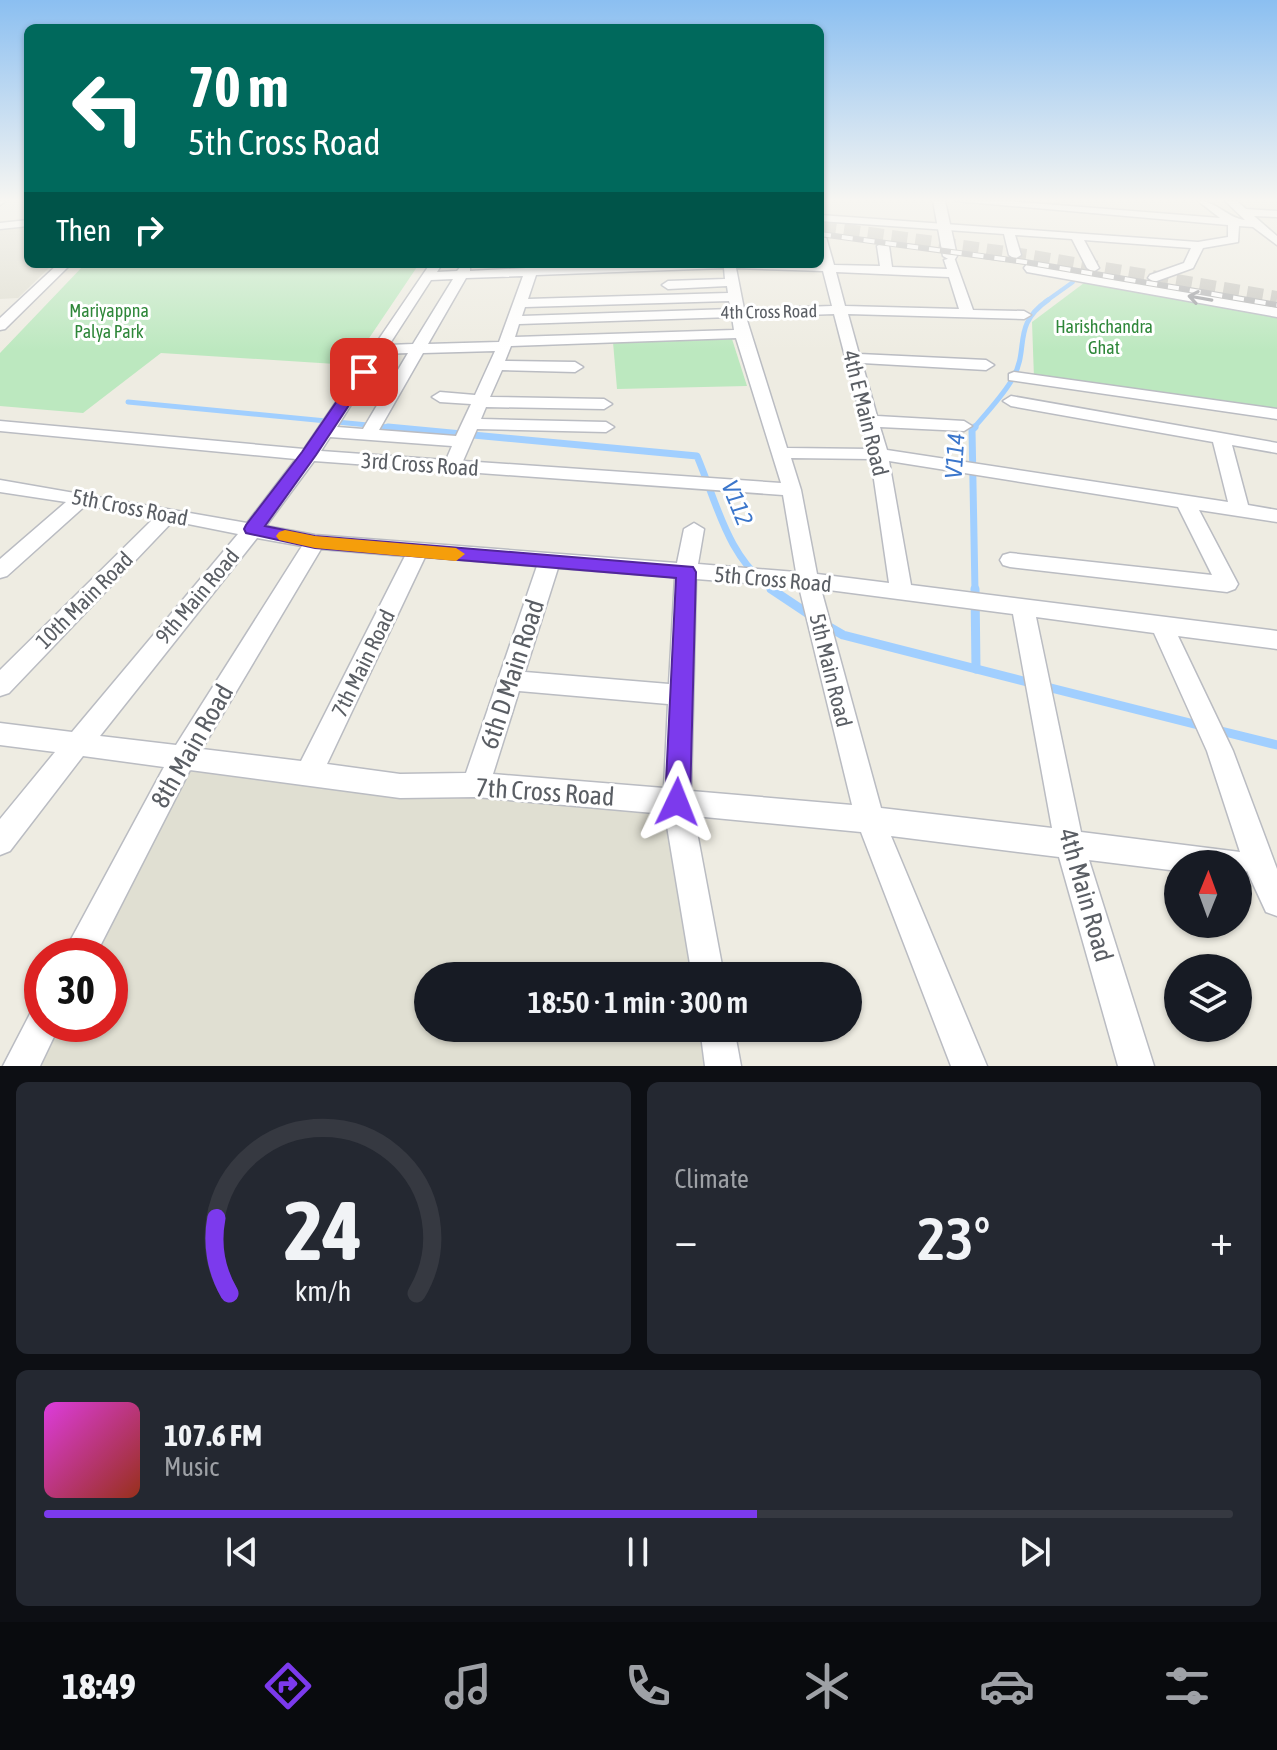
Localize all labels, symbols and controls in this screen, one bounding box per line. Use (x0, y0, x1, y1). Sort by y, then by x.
text: 70 m (188, 55, 289, 119)
icon: left (56, 56, 160, 160)
text: 5th Cross Road (188, 121, 381, 163)
icon: right (127, 208, 171, 252)
text: Then (56, 213, 111, 247)
one-way arrow (1188, 289, 1213, 304)
park label: Mariyappna Palya Park (69, 300, 149, 342)
street label: 4th Cross Road (721, 300, 817, 323)
park label: Harishchandra Ghat (1055, 316, 1153, 358)
pin (330, 338, 398, 406)
street label: 4th E Main Road (838, 348, 894, 478)
icon: arrive (342, 350, 386, 394)
water label: V114 (939, 432, 970, 480)
street label: 3rd Cross Road (360, 447, 480, 481)
water label: V112 (716, 477, 759, 529)
street label: 5th Cross Road (70, 483, 190, 531)
street label: 9th Main Road (150, 543, 244, 649)
street label: 10th Main Road (30, 546, 138, 654)
street label: 5th Cross Road (713, 561, 833, 597)
street label: 6th D Main Road (474, 596, 550, 752)
street label: 7th Main Road (326, 605, 400, 721)
street label: 5th Main Road (804, 611, 858, 729)
street label: 8th Main Road (145, 679, 239, 813)
position arrow (635, 760, 719, 844)
street label: 7th Cross Road (475, 772, 615, 812)
street label: 4th Main Road (1053, 825, 1119, 965)
north arrow (1164, 850, 1252, 938)
map controls (1164, 850, 1252, 1042)
speed limit sign: 30 (24, 938, 128, 1042)
button: layers (1164, 954, 1252, 1042)
text: 18:50 · 1 min · 300 m (528, 985, 748, 1019)
text: Climate (675, 1164, 749, 1194)
text: 24 (284, 1182, 362, 1278)
text: 23° (917, 1204, 990, 1273)
text: − (675, 1214, 697, 1264)
text: + (1210, 1214, 1233, 1264)
text: km/h (295, 1274, 352, 1307)
text: 107.6 FM (164, 1418, 262, 1452)
text: Music (164, 1452, 219, 1482)
icon: previous (220, 1530, 264, 1574)
icon: pause (616, 1530, 660, 1574)
icon: next (1013, 1530, 1057, 1574)
icon: directions (260, 1658, 316, 1714)
icon: music (440, 1658, 496, 1714)
icon: phone (620, 1658, 676, 1714)
icon: climate (799, 1658, 855, 1714)
icon: car (979, 1658, 1035, 1714)
icon: filters (1159, 1658, 1215, 1714)
text: 18:49 (62, 1665, 136, 1707)

